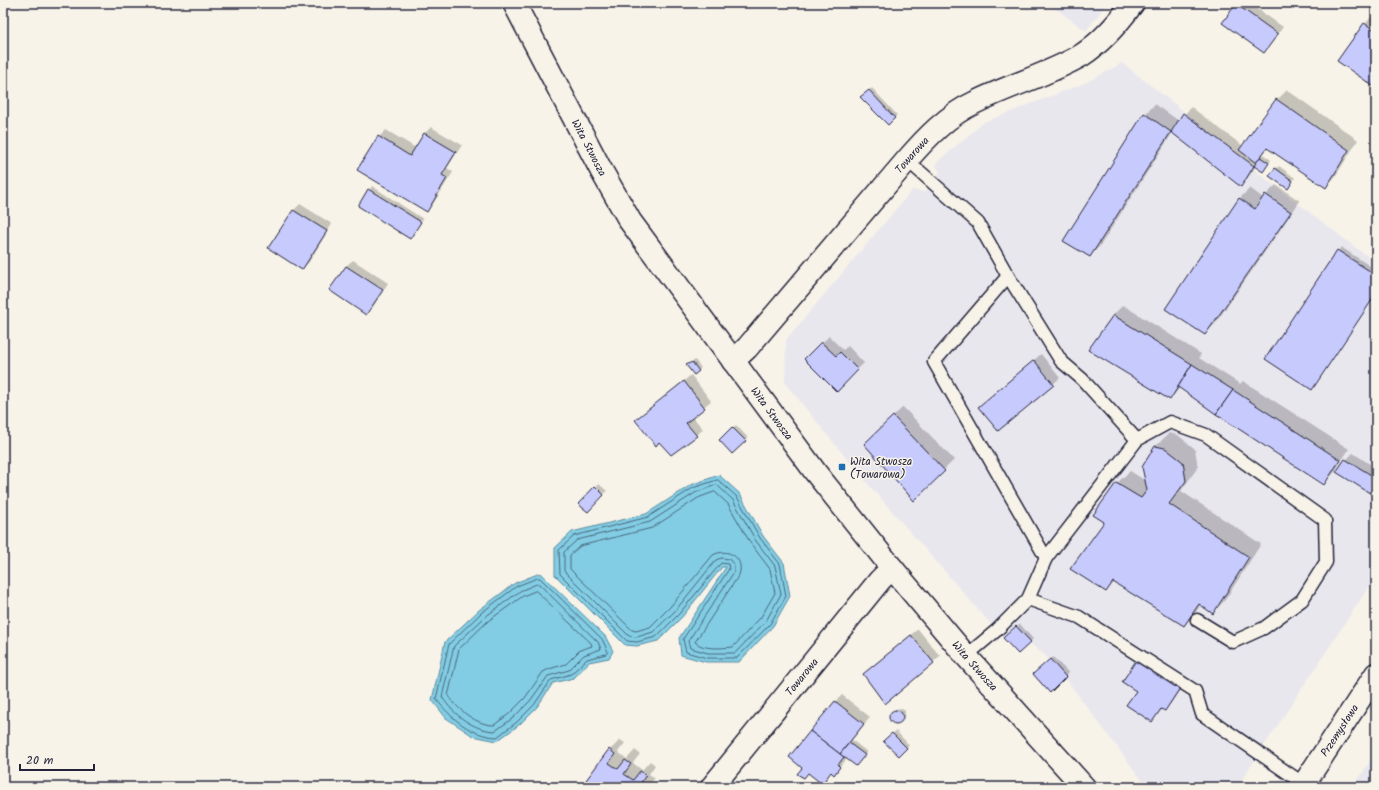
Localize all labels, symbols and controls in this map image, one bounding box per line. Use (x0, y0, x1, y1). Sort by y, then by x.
street label: Wita Stwosza (566, 116, 611, 180)
street label: Towarowa (891, 133, 934, 178)
street label: Wita Stwosza (745, 384, 797, 444)
place label: Wita Stwosza (Towarowa) (850, 453, 912, 484)
marker: Wita Stwosza (Towarowa) (837, 462, 847, 472)
street label: Wita Stwosza (947, 637, 1002, 696)
street label: Towarowa (781, 654, 823, 700)
street label: Przemysłowa (1316, 701, 1364, 761)
scale bar (20, 746, 94, 772)
text: 20 m (26, 751, 54, 770)

